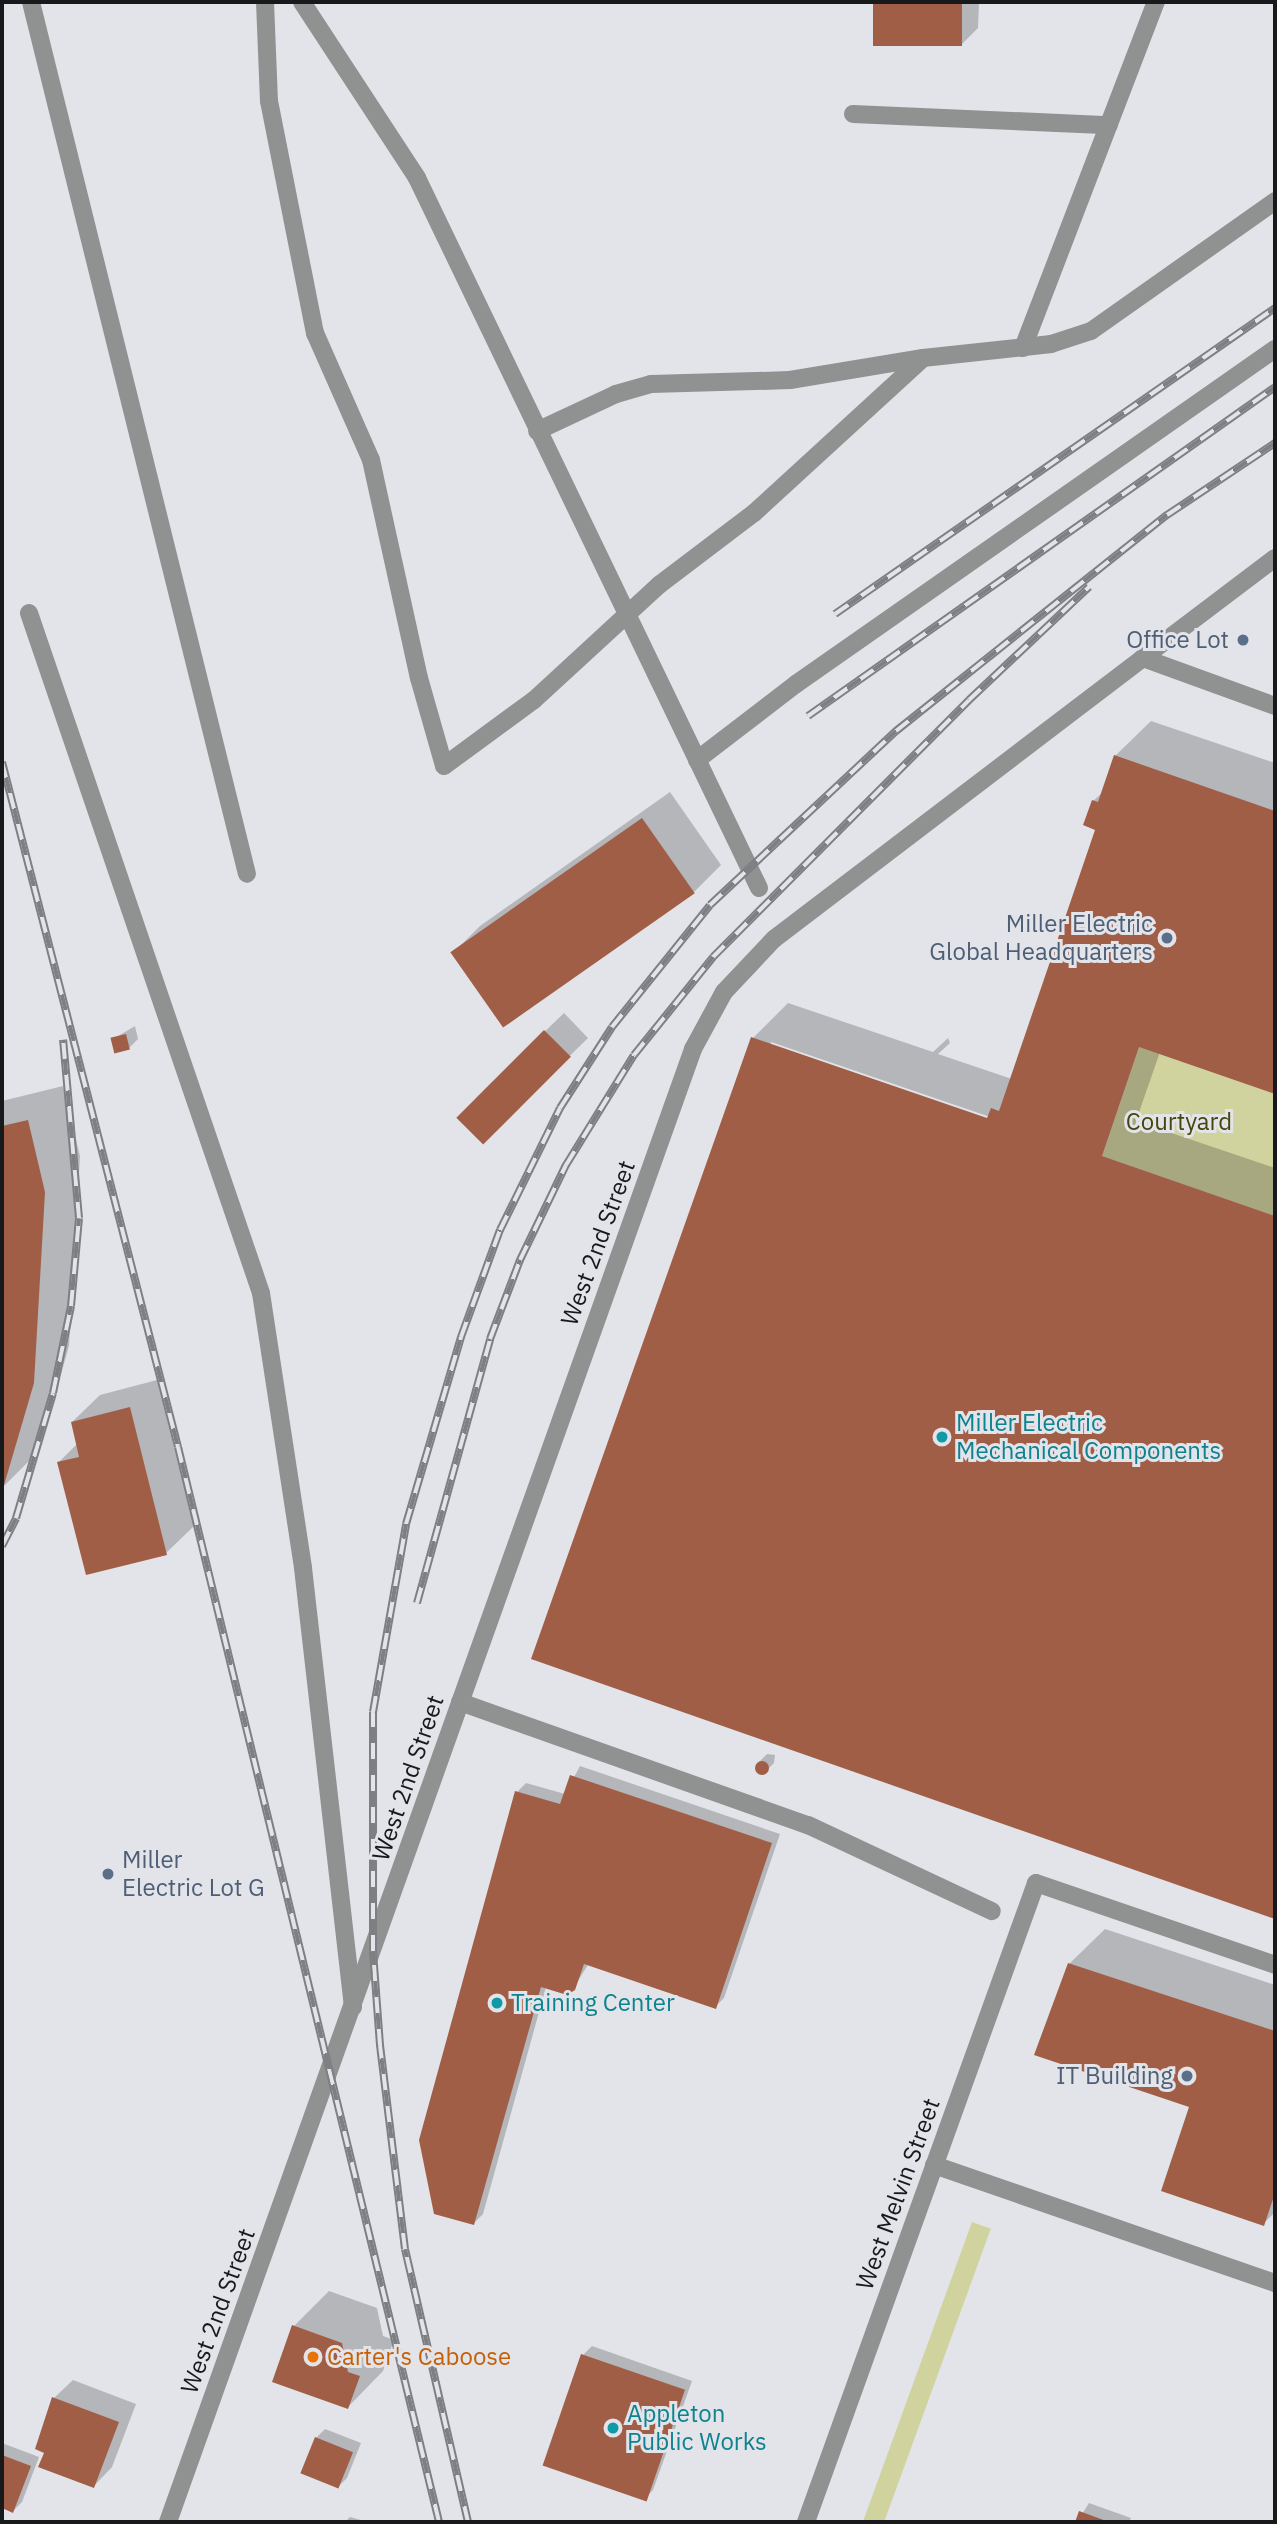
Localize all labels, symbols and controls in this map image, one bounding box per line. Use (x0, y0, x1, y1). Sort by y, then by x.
place label: Office Lot (1126, 626, 1229, 654)
marker: Office Lot (1235, 632, 1251, 648)
place label: Miller Electric Global Headquarters (929, 910, 1153, 966)
marker: Miller Electric Global Headquarters (1159, 930, 1175, 946)
park label: Courtyard (1126, 1108, 1232, 1136)
street label: West 2nd Street (555, 1157, 641, 1329)
place label: Miller Electric Mechanical Components (956, 1409, 1221, 1465)
marker: Miller Electric Mechanical Components (934, 1429, 950, 1445)
street label: West 2nd Street (366, 1691, 450, 1865)
place label: Miller Electric Lot G (122, 1846, 265, 1902)
marker: Miller Electric Lot G (100, 1866, 116, 1882)
place label: Training Center (511, 1989, 675, 2017)
marker: Training Center (489, 1995, 505, 2011)
place label: IT Building (1056, 2062, 1173, 2090)
marker: IT Building (1179, 2068, 1195, 2084)
street label: West Melvin Street (850, 2094, 946, 2294)
street label: West 2nd Street (175, 2225, 261, 2397)
place label: Carter's Caboose (327, 2343, 511, 2371)
marker: Carter's Caboose (305, 2349, 321, 2365)
place label: Appleton Public Works (627, 2400, 767, 2456)
marker: Appleton Public Works (605, 2420, 621, 2436)

